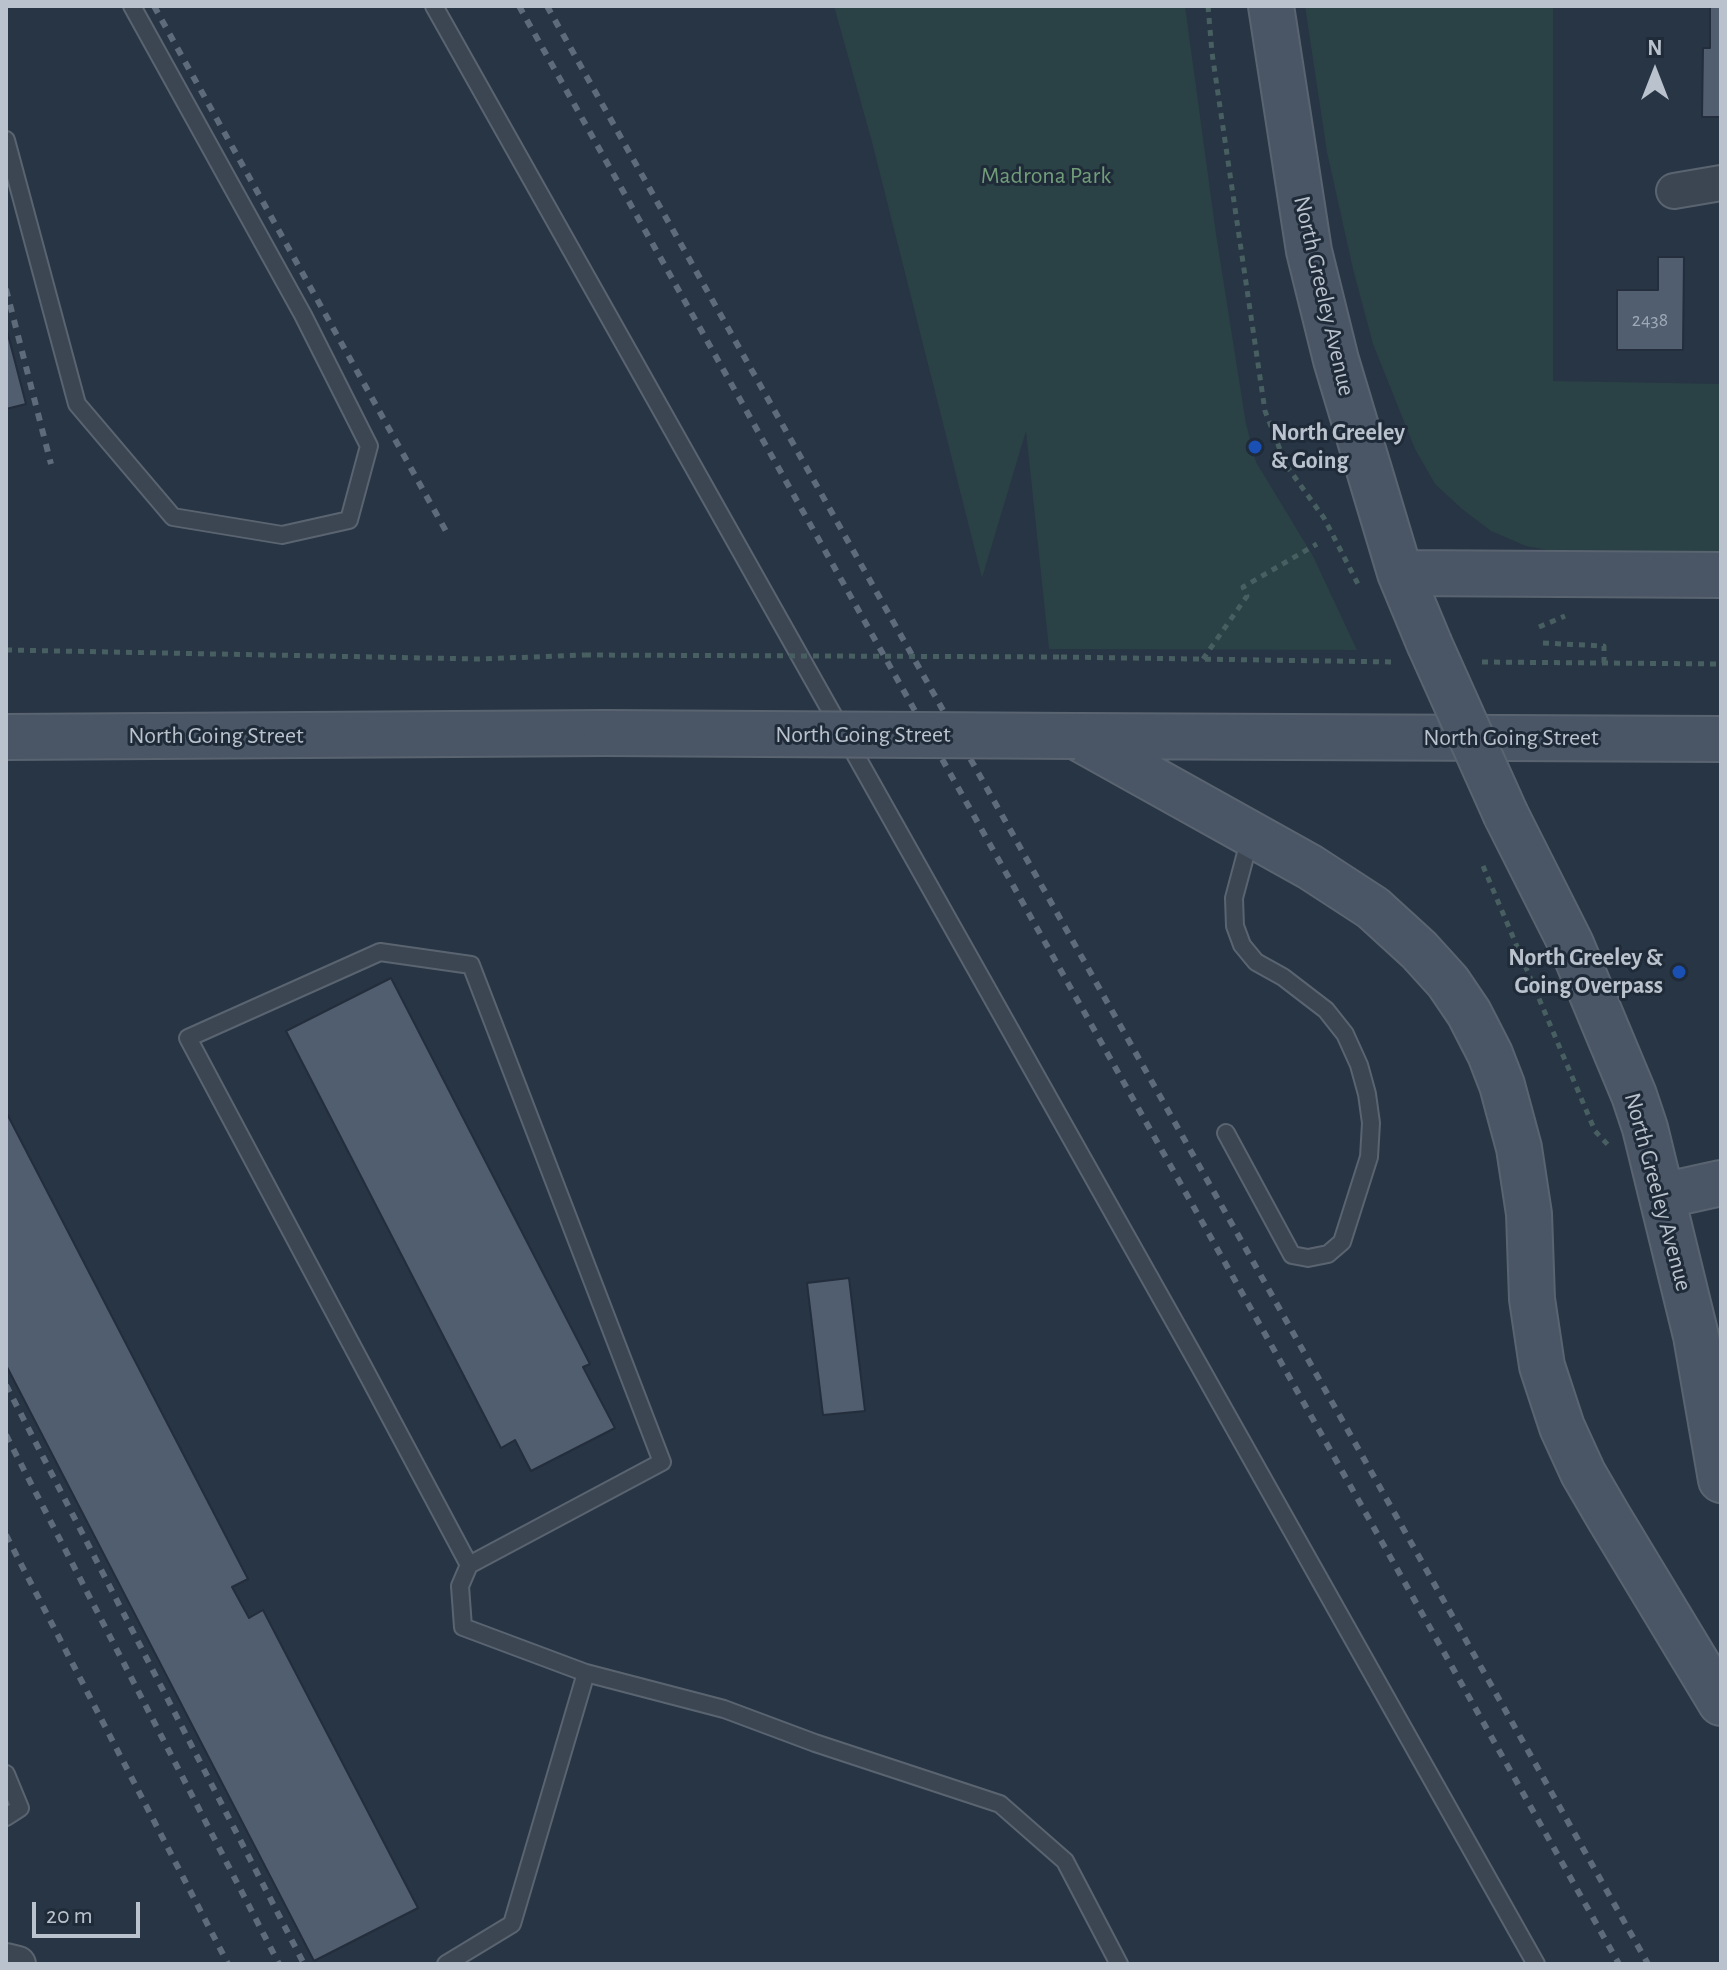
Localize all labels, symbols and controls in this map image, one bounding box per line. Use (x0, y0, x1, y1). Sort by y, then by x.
north arrow (1615, 32, 1695, 112)
text: N (1647, 37, 1663, 59)
park label: Madrona Park (981, 162, 1111, 190)
street label: North Greeley Avenue (1287, 193, 1361, 399)
house number: 2438 (1632, 308, 1668, 332)
place label: North Greeley & Going (1271, 419, 1405, 475)
marker: North Greeley & Going (1246, 438, 1264, 456)
street label: North Going Street (775, 721, 951, 749)
street label: North Going Street (128, 722, 304, 750)
street label: North Going Street (1423, 724, 1599, 752)
place label: North Greeley & Going Overpass (1508, 944, 1663, 1000)
marker: North Greeley & Going Overpass (1670, 963, 1688, 981)
street label: North Greeley Avenue (1618, 1090, 1698, 1294)
scale bar (36, 1886, 144, 1936)
text: 20 m (46, 1904, 93, 1928)

